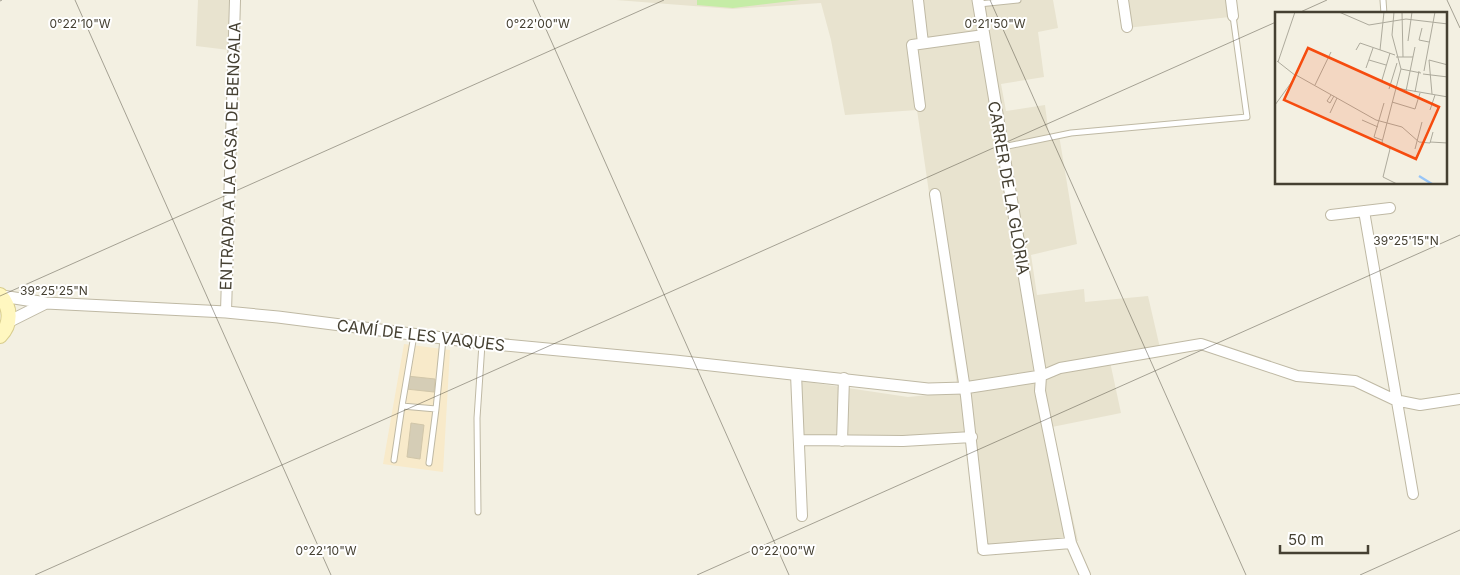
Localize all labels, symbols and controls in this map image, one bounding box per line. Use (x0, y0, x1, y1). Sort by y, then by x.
inset map (1275, 12, 1448, 185)
text: 0°22'10"W (49, 16, 111, 31)
text: 0°22'00"W (506, 16, 570, 31)
text: 0°21'50"W (964, 16, 1026, 31)
street label: ENTRADA A LA CASA DE BENGALA (215, 21, 245, 291)
street label: CARRER DE LA GLÒRIA (984, 100, 1034, 276)
text: 39°25'15"N (1373, 233, 1439, 248)
text: 39°25'25"N (20, 283, 88, 298)
street label: CAMÍ DE LES VAQUES (336, 315, 506, 355)
scale bar (1280, 522, 1368, 554)
text: 50 m (1288, 530, 1324, 549)
text: 0°22'10"W (295, 543, 357, 558)
text: 0°22'00"W (751, 543, 815, 558)

